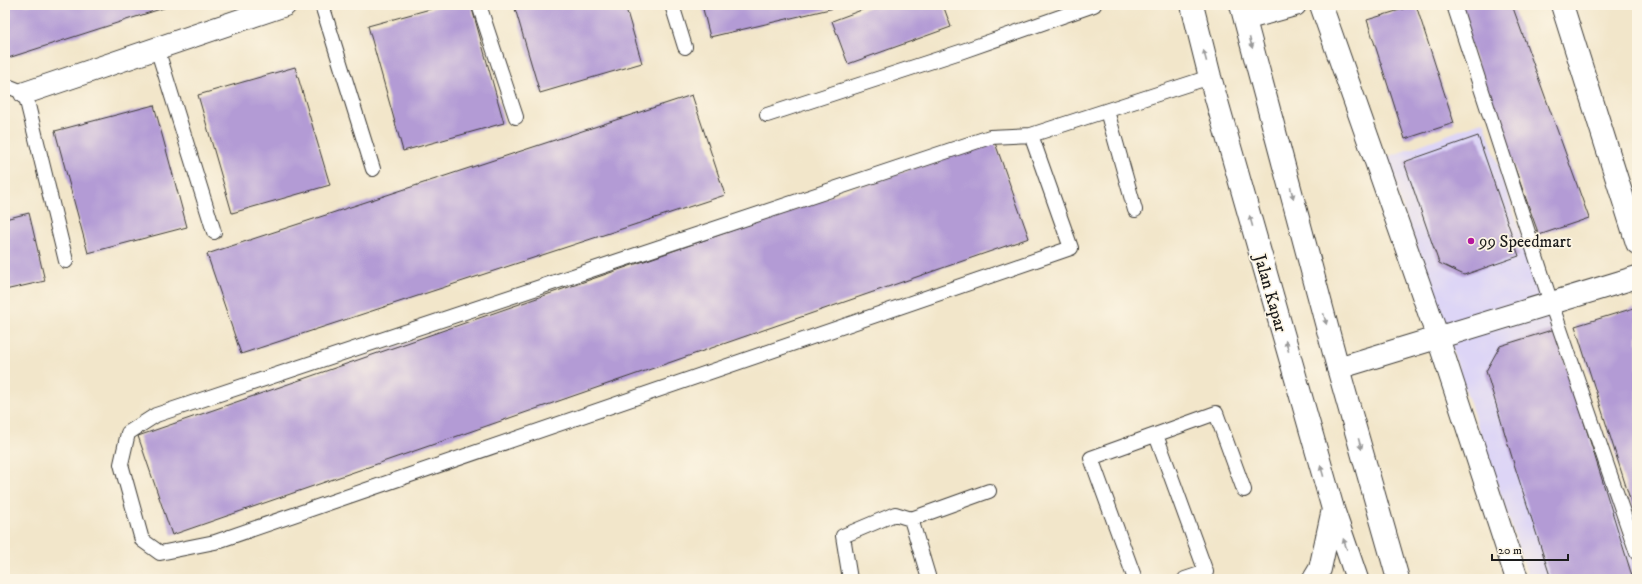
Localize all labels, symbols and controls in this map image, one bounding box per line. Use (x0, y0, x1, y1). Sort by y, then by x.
one-way arrow (1248, 37, 1254, 49)
one-way arrow (1202, 49, 1208, 61)
one-way arrow (1289, 187, 1295, 199)
one-way arrow (1248, 215, 1254, 227)
place label: 99 Speedmart (1478, 231, 1572, 253)
marker: 99 Speedmart (1466, 236, 1476, 246)
street label: Jalan Kapar (1248, 250, 1292, 335)
one-way arrow (1322, 313, 1328, 325)
one-way arrow (1284, 340, 1290, 352)
one-way arrow (1357, 438, 1363, 450)
one-way arrow (1319, 465, 1325, 477)
scale bar (1492, 536, 1568, 562)
one-way arrow (1341, 538, 1347, 550)
text: 20 m (1498, 543, 1522, 558)

